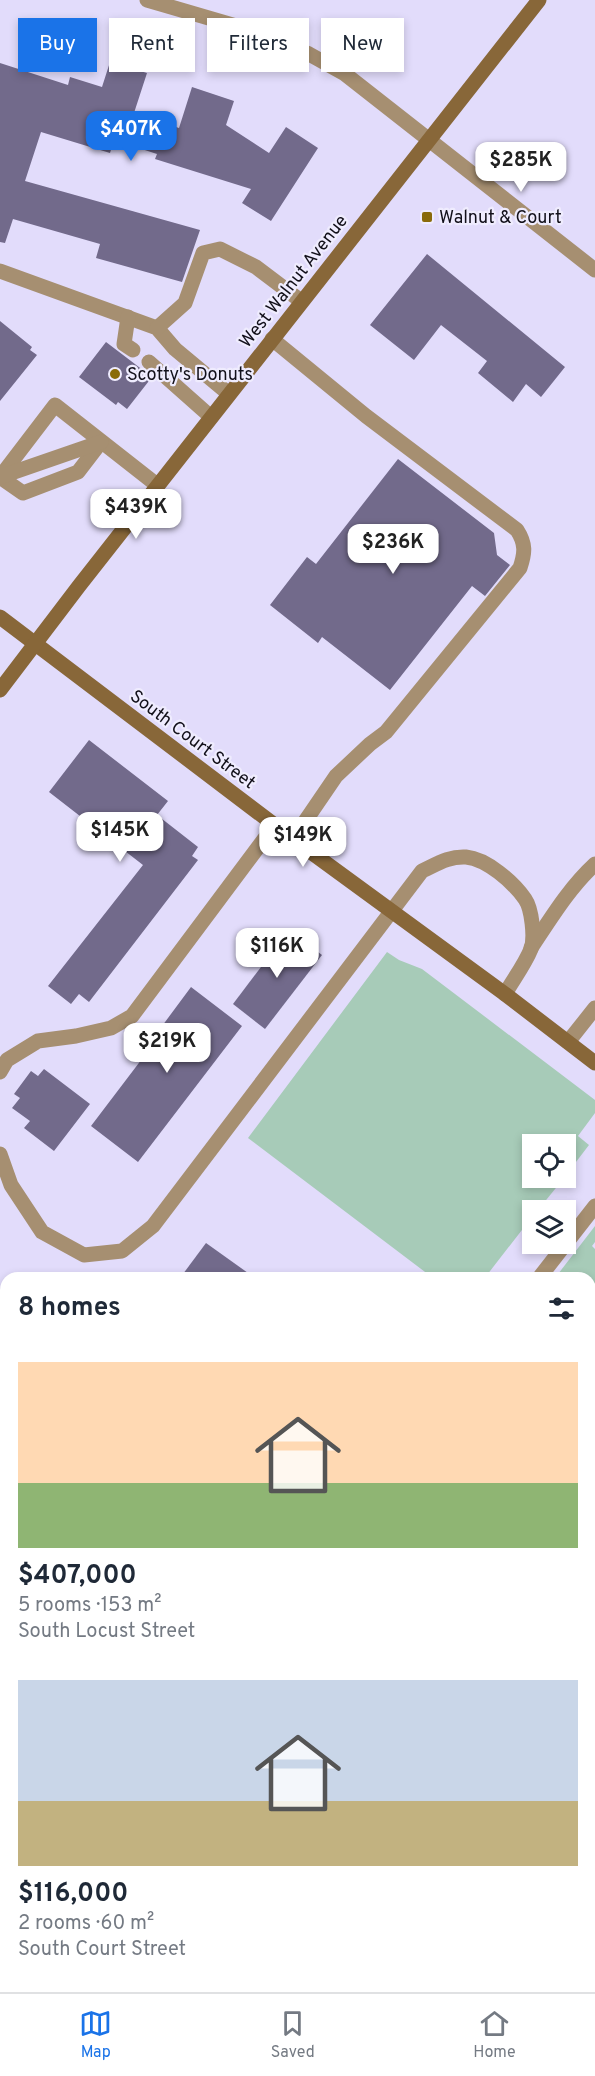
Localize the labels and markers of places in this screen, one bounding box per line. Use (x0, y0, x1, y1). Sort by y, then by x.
pin: $407K (89, 111, 173, 162)
pin: $285K (479, 142, 563, 193)
place label: Walnut & Court (439, 207, 562, 230)
marker: Walnut & Court (420, 210, 434, 224)
place label: Scotty's Donuts (127, 364, 253, 387)
marker: Scotty's Donuts (108, 367, 122, 381)
pin: $439K (94, 489, 178, 540)
pin: $236K (351, 524, 435, 575)
pin: $145K (78, 812, 162, 863)
pin: $149K (261, 817, 345, 868)
pin: $116K (235, 928, 319, 979)
pin: $219K (125, 1023, 209, 1074)

